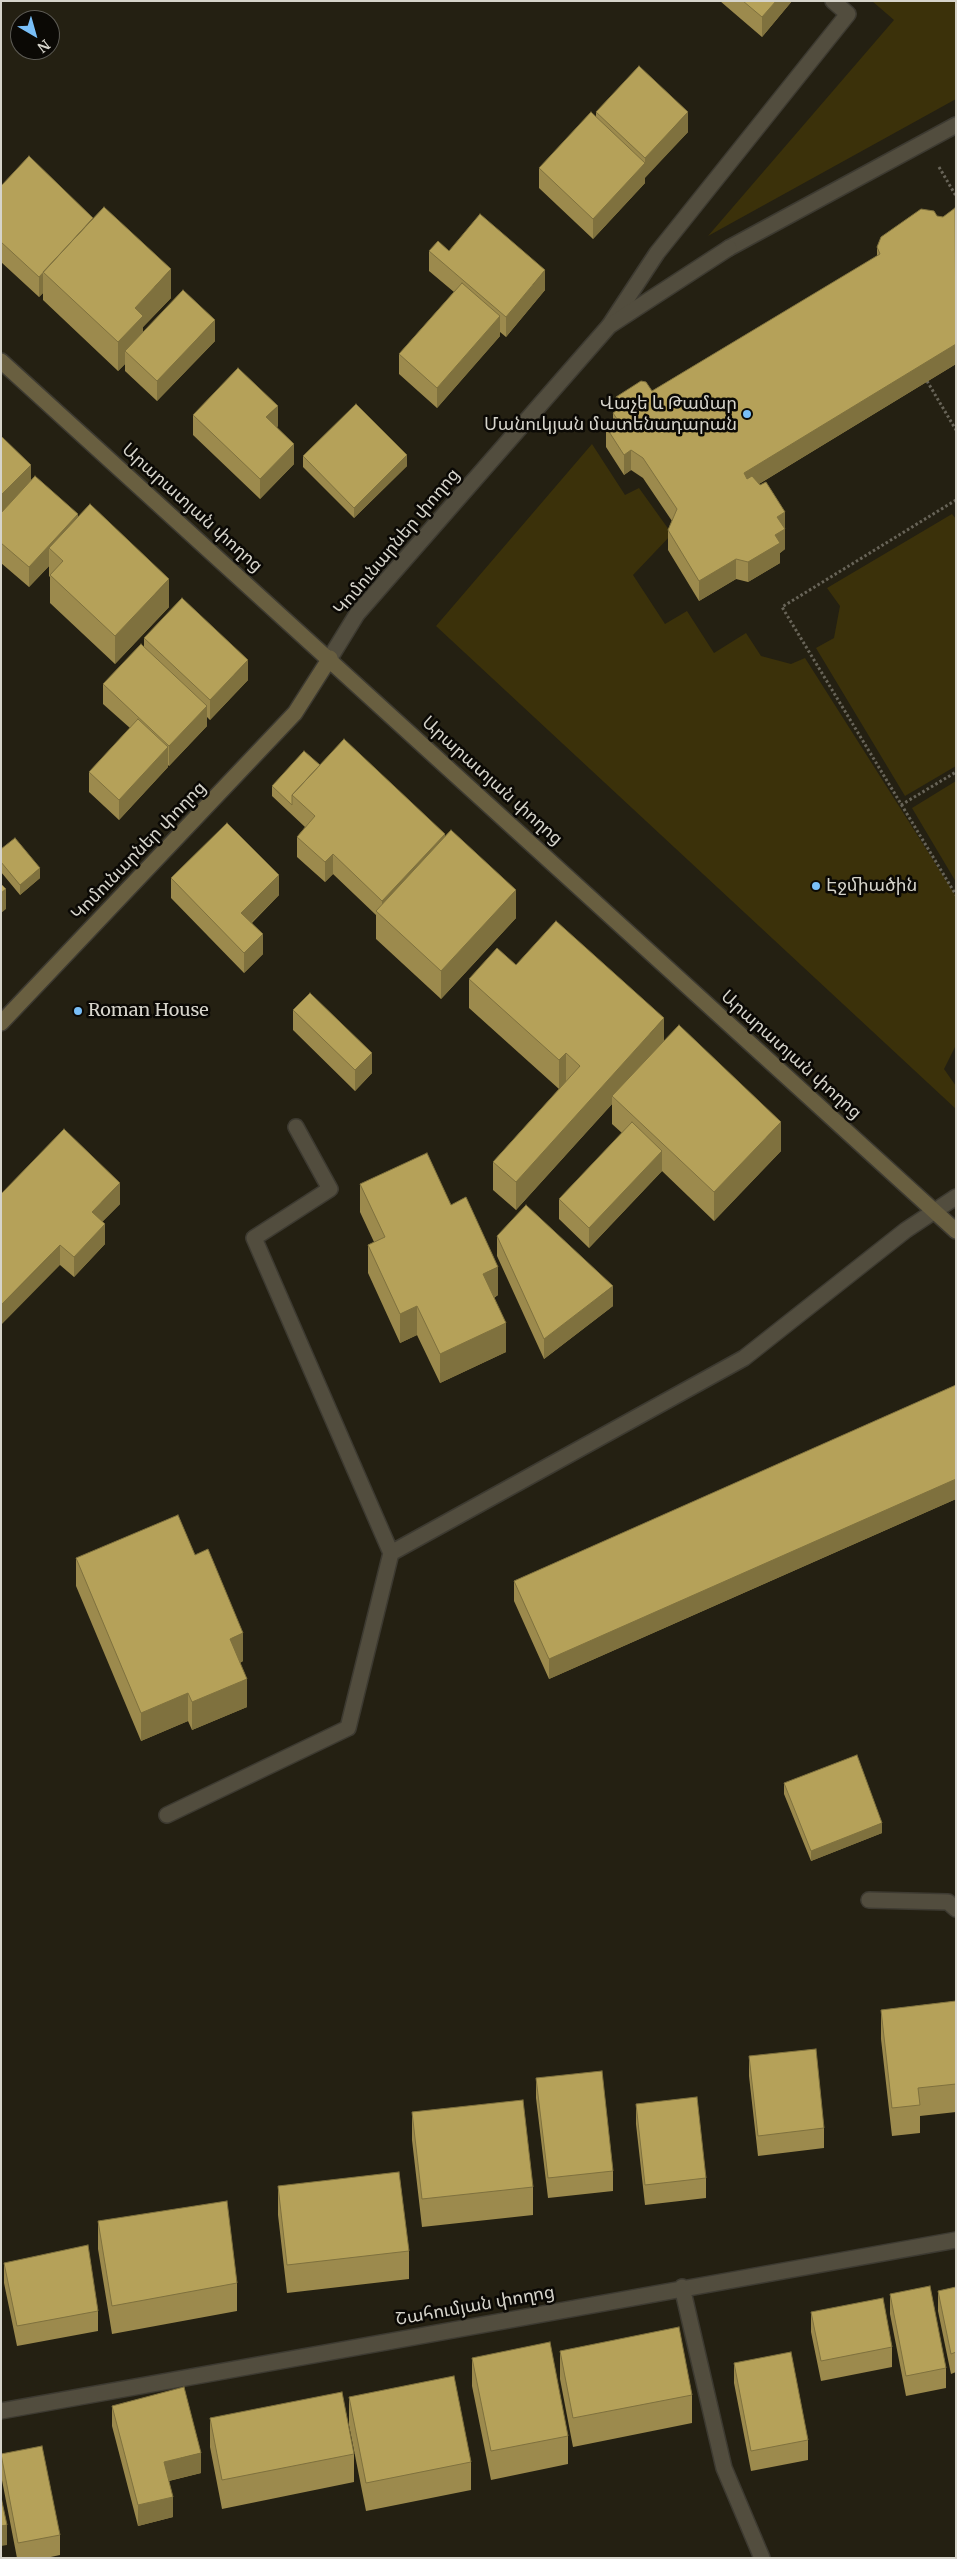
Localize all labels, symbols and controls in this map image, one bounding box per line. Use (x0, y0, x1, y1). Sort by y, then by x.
north arrow (10, 10, 60, 60)
text: N (34, 36, 54, 57)
place label: Վաչե և Թամար Մանուկյան մատենադարան (484, 393, 737, 436)
marker: Վաչե և Թամար Մանուկյան մատենադարան (741, 408, 753, 420)
street label: Արարատյան փողոց (117, 439, 267, 577)
street label: Կոմունարներ փողոց (329, 464, 465, 620)
street label: Արարատյան փողոց (417, 712, 567, 850)
street label: Կոմունարներ փողոց (67, 777, 211, 925)
place label: Էջմիածին (826, 875, 917, 897)
marker: Էջմիածին (810, 880, 822, 892)
street label: Արարատյան փողոց (716, 986, 866, 1124)
place label: Roman House (88, 1000, 209, 1022)
marker: Roman House (72, 1005, 84, 1017)
street label: Շահումյան փողոց (394, 2281, 556, 2331)

